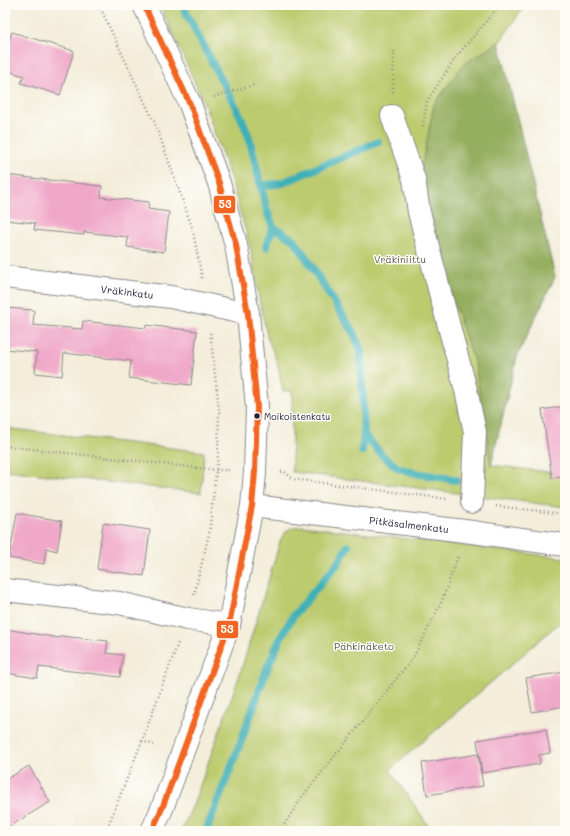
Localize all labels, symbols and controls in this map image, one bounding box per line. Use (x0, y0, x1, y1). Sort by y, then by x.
line badge: 53 (213, 195, 236, 214)
text: 53 (218, 196, 232, 211)
park label: Vräkiniittu (374, 252, 426, 266)
street label: Vräkinkatu (100, 282, 154, 302)
marker: Moikoistenkatu (252, 411, 262, 421)
place label: Moikoistenkatu (264, 411, 330, 422)
street label: Pitkäsalmenkatu (368, 513, 449, 536)
line badge: 53 (216, 620, 239, 639)
text: 53 (220, 621, 234, 636)
park label: Pähkinäketo (334, 639, 394, 653)

